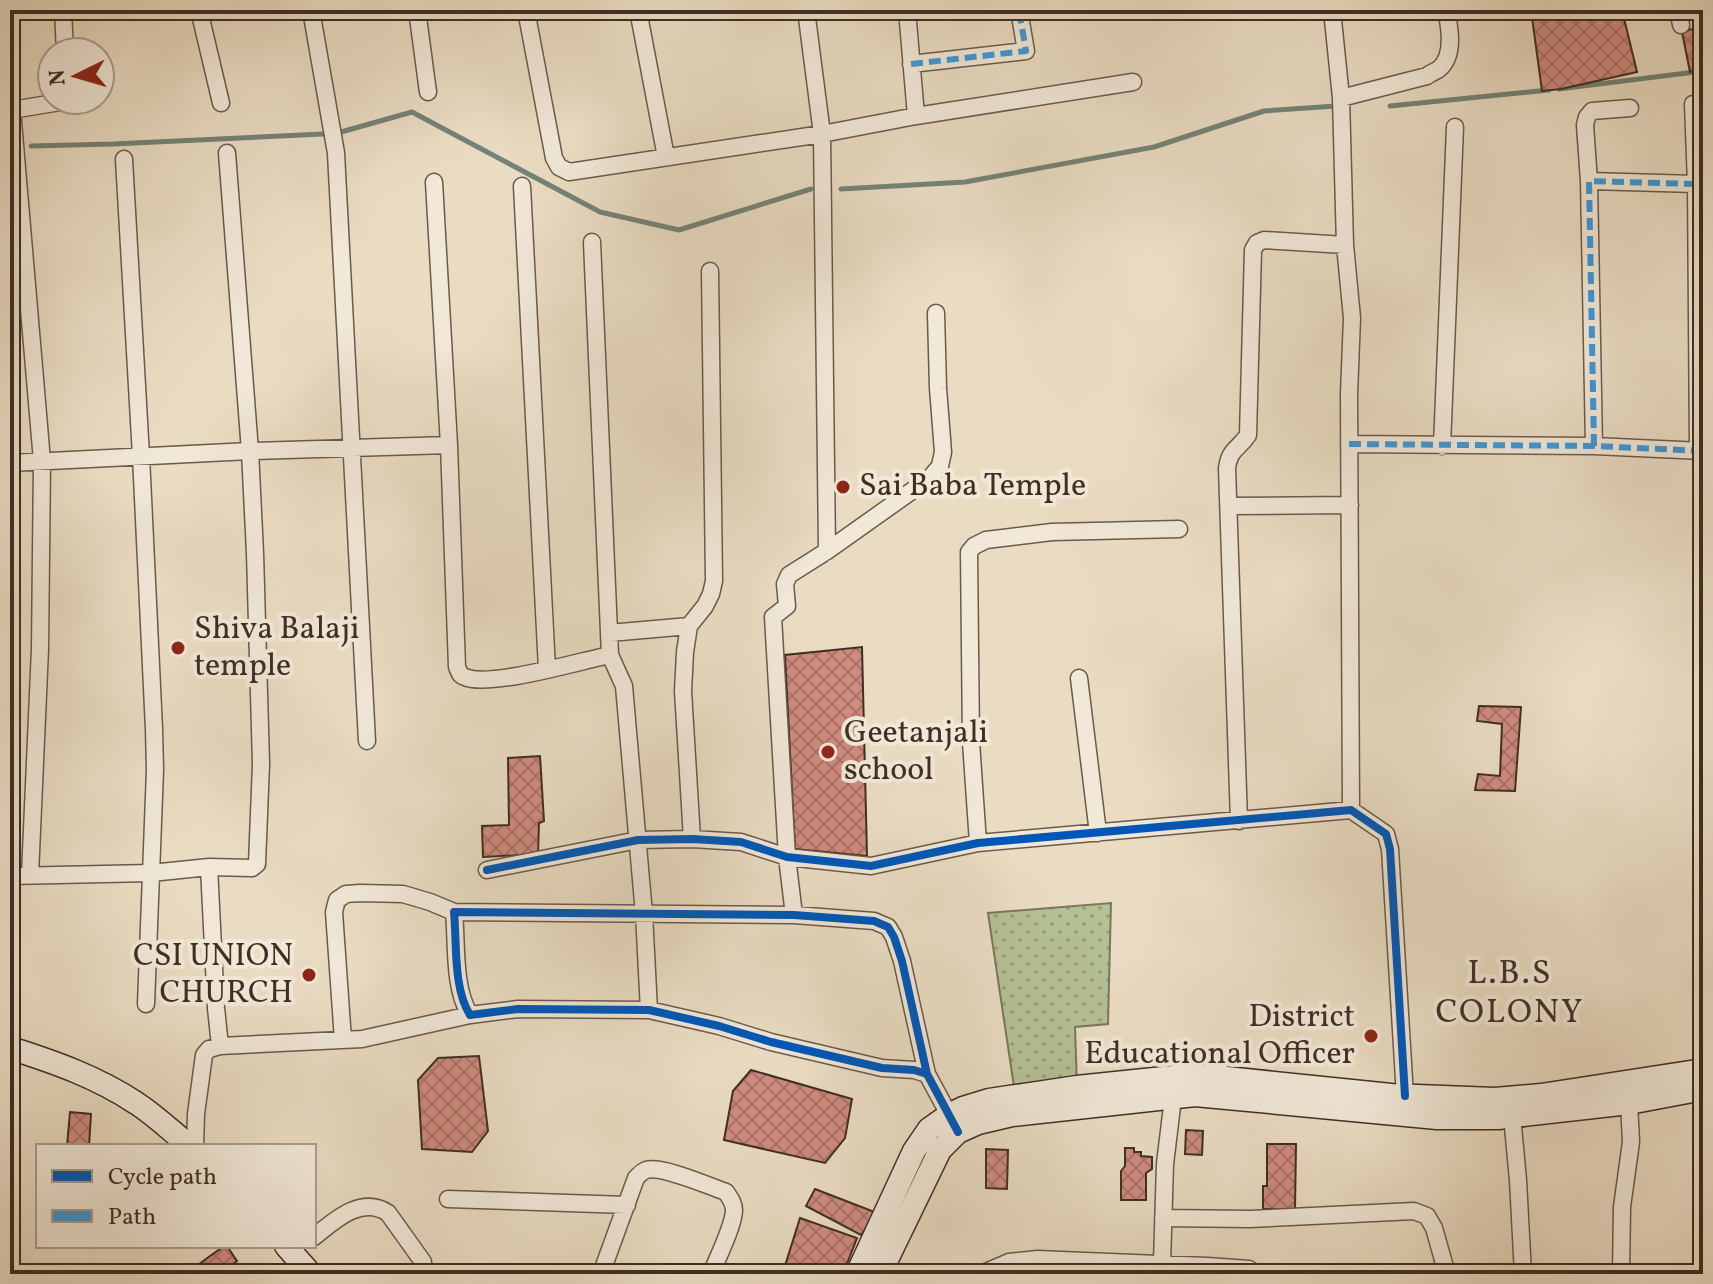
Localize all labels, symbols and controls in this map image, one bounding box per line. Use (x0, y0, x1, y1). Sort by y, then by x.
north arrow (36, 36, 116, 116)
text: N (42, 68, 75, 87)
place label: Sai Baba Temple (859, 465, 1086, 509)
marker: Sai Baba Temple (834, 478, 852, 496)
place label: Shiva Balaji temple (194, 608, 360, 689)
marker: Shiva Balaji temple (169, 639, 187, 657)
place label: Geetanjali school (844, 712, 988, 793)
marker: Geetanjali school (819, 743, 837, 761)
place label: CSI UNION CHURCH (133, 935, 293, 1016)
district label: L.B.S COLONY (1436, 951, 1584, 1037)
marker: CSI UNION CHURCH (300, 966, 318, 984)
place label: District Educational Officer (1084, 996, 1355, 1077)
marker: District Educational Officer (1362, 1027, 1380, 1045)
legend (36, 1144, 316, 1248)
text: Cycle path (108, 1161, 217, 1195)
text: Path (108, 1201, 156, 1235)

